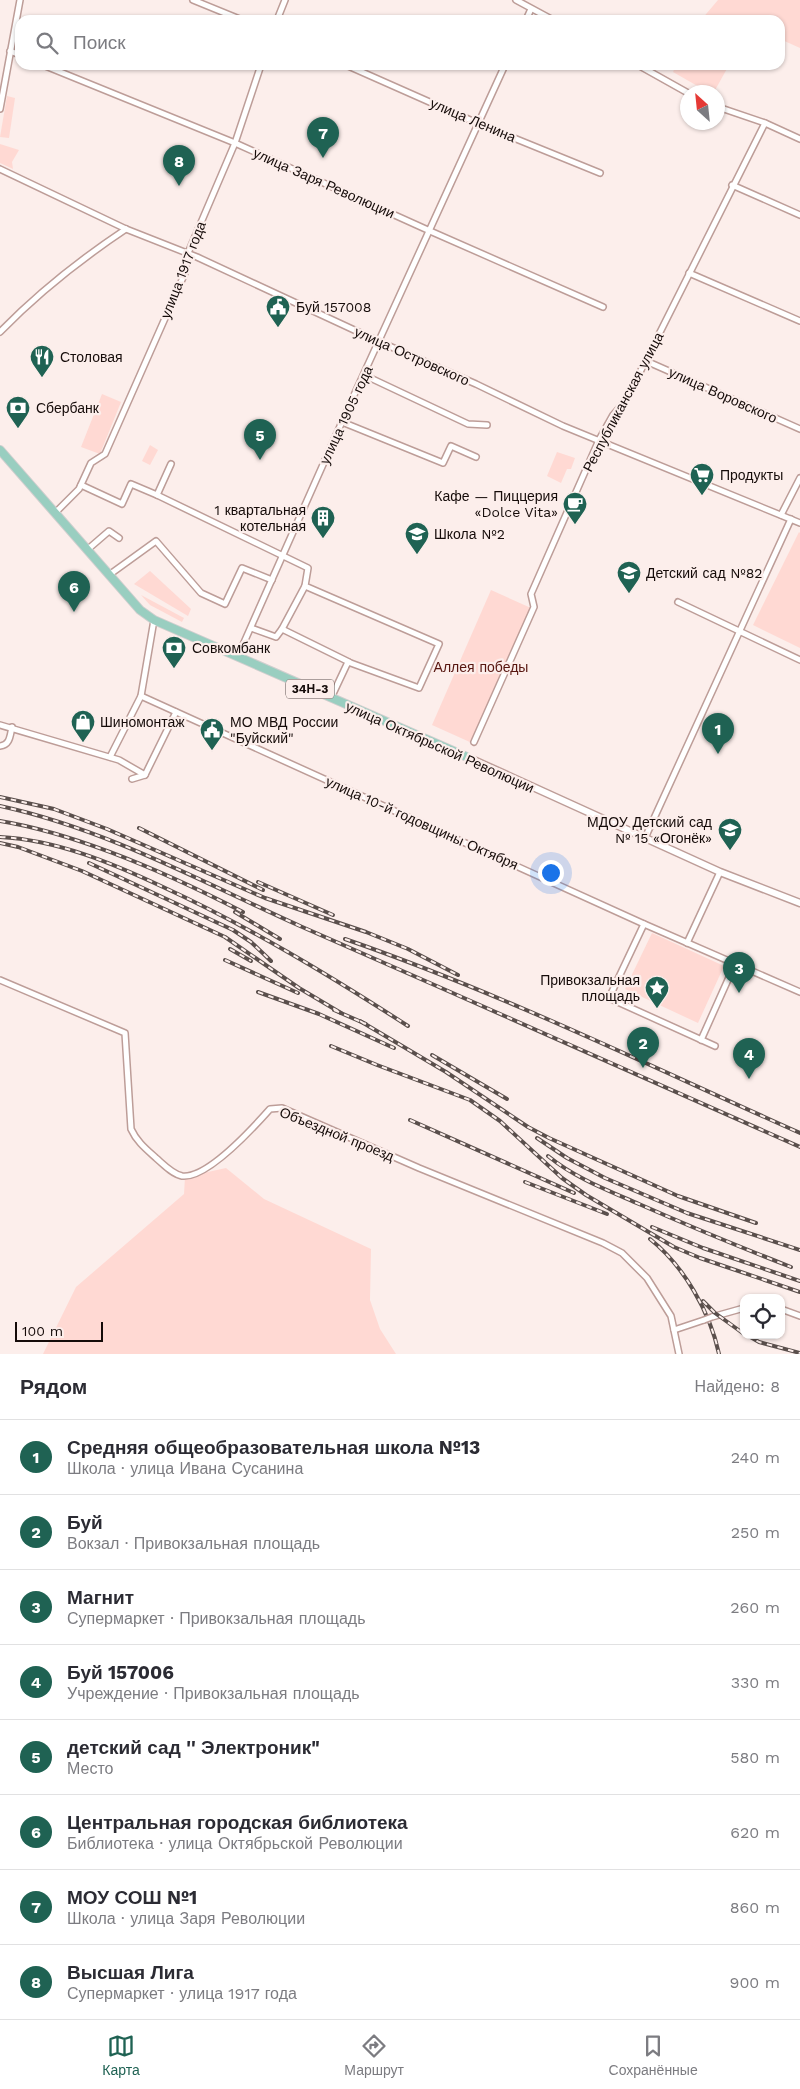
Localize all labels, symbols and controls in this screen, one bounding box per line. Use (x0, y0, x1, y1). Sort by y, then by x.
search box (15, 15, 785, 70)
icon: search (33, 29, 61, 57)
text: Поиск (73, 31, 126, 54)
north arrow (680, 85, 725, 130)
street label: улица Ленина (428, 95, 518, 145)
pin: 7 (307, 117, 339, 158)
pin: 8 (163, 145, 195, 186)
street label: улица Заря Революции (251, 145, 397, 221)
street label: улица 1917 года (157, 219, 209, 321)
public building icon: Буй 157008 (265, 294, 291, 328)
place label: Буй 157008 (296, 299, 371, 315)
street label: улица Островского (352, 323, 472, 389)
street label: Республиканская улица (579, 329, 667, 474)
restaurant icon: Столовая (29, 344, 55, 378)
place label: Столовая (60, 349, 123, 365)
street label: улица 1905 года (316, 363, 376, 467)
street label: улица Воровского (666, 364, 780, 426)
bank icon: Сбербанк (5, 395, 31, 429)
place label: Сбербанк (36, 400, 100, 416)
pin: 5 (244, 419, 276, 460)
supermarket icon: Продукты (689, 462, 715, 496)
place label: Продукты (720, 467, 783, 483)
place label: Кафе — Пиццерия «Dolce Vita» (434, 488, 558, 520)
cafe icon: Кафе — Пиццерия «Dolce Vita» (562, 491, 588, 525)
place label: 1 квартальная котельная (214, 502, 306, 534)
building icon: 1 квартальная котельная (310, 505, 336, 539)
school or university icon: Школа №2 (404, 521, 430, 555)
place label: Школа №2 (434, 526, 505, 542)
school or university icon: Детский сад №82 (616, 560, 642, 594)
place label: Детский сад №82 (646, 565, 762, 581)
pin: 6 (58, 571, 90, 612)
bank icon: Совкомбанк (161, 635, 187, 669)
place label: Совкомбанк (192, 640, 271, 656)
park label: Аллея победы (434, 659, 528, 675)
road number: 34Н-3 (286, 680, 334, 699)
street label: улица Октябрьской Революции (343, 698, 537, 796)
shop icon: Шиномонтаж (70, 709, 96, 743)
pin: 1 (702, 713, 734, 754)
place label: Шиномонтаж (100, 714, 185, 730)
place label: МО МВД России "Буйский" (230, 714, 338, 746)
public building icon: МО МВД России "Буйский" (199, 717, 225, 751)
street label: улица 10-й годовщины Октября (323, 773, 521, 873)
place label: МДОУ Детский сад № 15 «Огонёк» (587, 814, 712, 846)
school or university icon: МДОУ Детский сад № 15 «Огонёк» (717, 817, 743, 851)
your location (538, 860, 564, 886)
pin: 3 (723, 952, 755, 993)
place label: Привокзальная площадь (540, 972, 640, 1004)
place icon: Привокзальная площадь (644, 975, 670, 1009)
pin: 2 (627, 1027, 659, 1068)
pin: 4 (733, 1038, 765, 1079)
street label: Объездной проезд (277, 1104, 397, 1164)
map controls (740, 1294, 785, 1339)
button: locate (740, 1294, 785, 1339)
scale bar (15, 1319, 102, 1342)
text: 100 m (22, 1323, 63, 1339)
text: Рядом (20, 1374, 87, 1399)
text: Найдено: 8 (695, 1377, 780, 1396)
text: Средняя общеобразовательная школа №13 (67, 1436, 480, 1459)
text: 1 (33, 1448, 39, 1467)
text: 240 m (731, 1448, 780, 1467)
text: Школа · улица Ивана Сусанина (67, 1459, 303, 1478)
text: Буй (67, 1511, 103, 1534)
text: 2 (31, 1523, 41, 1542)
text: 250 m (731, 1523, 780, 1542)
text: Вокзал · Привокзальная площадь (67, 1534, 320, 1553)
text: Магнит (67, 1586, 134, 1609)
text: 3 (31, 1598, 41, 1617)
text: 260 m (730, 1598, 780, 1617)
text: Супермаркет · Привокзальная площадь (67, 1609, 366, 1628)
text: Буй 157006 (67, 1661, 174, 1684)
text: 4 (31, 1673, 41, 1692)
text: 330 m (731, 1673, 780, 1692)
text: Учреждение · Привокзальная площадь (67, 1684, 360, 1703)
text: детский сад '' Электроник" (67, 1736, 320, 1759)
text: 5 (31, 1748, 41, 1767)
text: 580 m (730, 1748, 780, 1767)
text: Место (67, 1759, 113, 1778)
text: Центральная городская библиотека (67, 1811, 408, 1834)
text: 6 (31, 1823, 41, 1842)
text: 620 m (730, 1823, 780, 1842)
text: Библиотека · улица Октябрьской Революции (67, 1834, 403, 1853)
text: МОУ СОШ №1 (67, 1886, 197, 1909)
text: 7 (31, 1898, 41, 1917)
text: 860 m (730, 1898, 780, 1917)
text: Школа · улица Заря Революции (67, 1909, 305, 1928)
text: Высшая Лига (67, 1961, 194, 1984)
text: 8 (31, 1973, 41, 1992)
text: 900 m (730, 1973, 780, 1992)
text: Супермаркет · улица 1917 года (67, 1984, 297, 2003)
tab: Карта (102, 2032, 140, 2078)
tab: Маршрут (344, 2032, 404, 2078)
tab: Сохранённые (609, 2032, 698, 2078)

